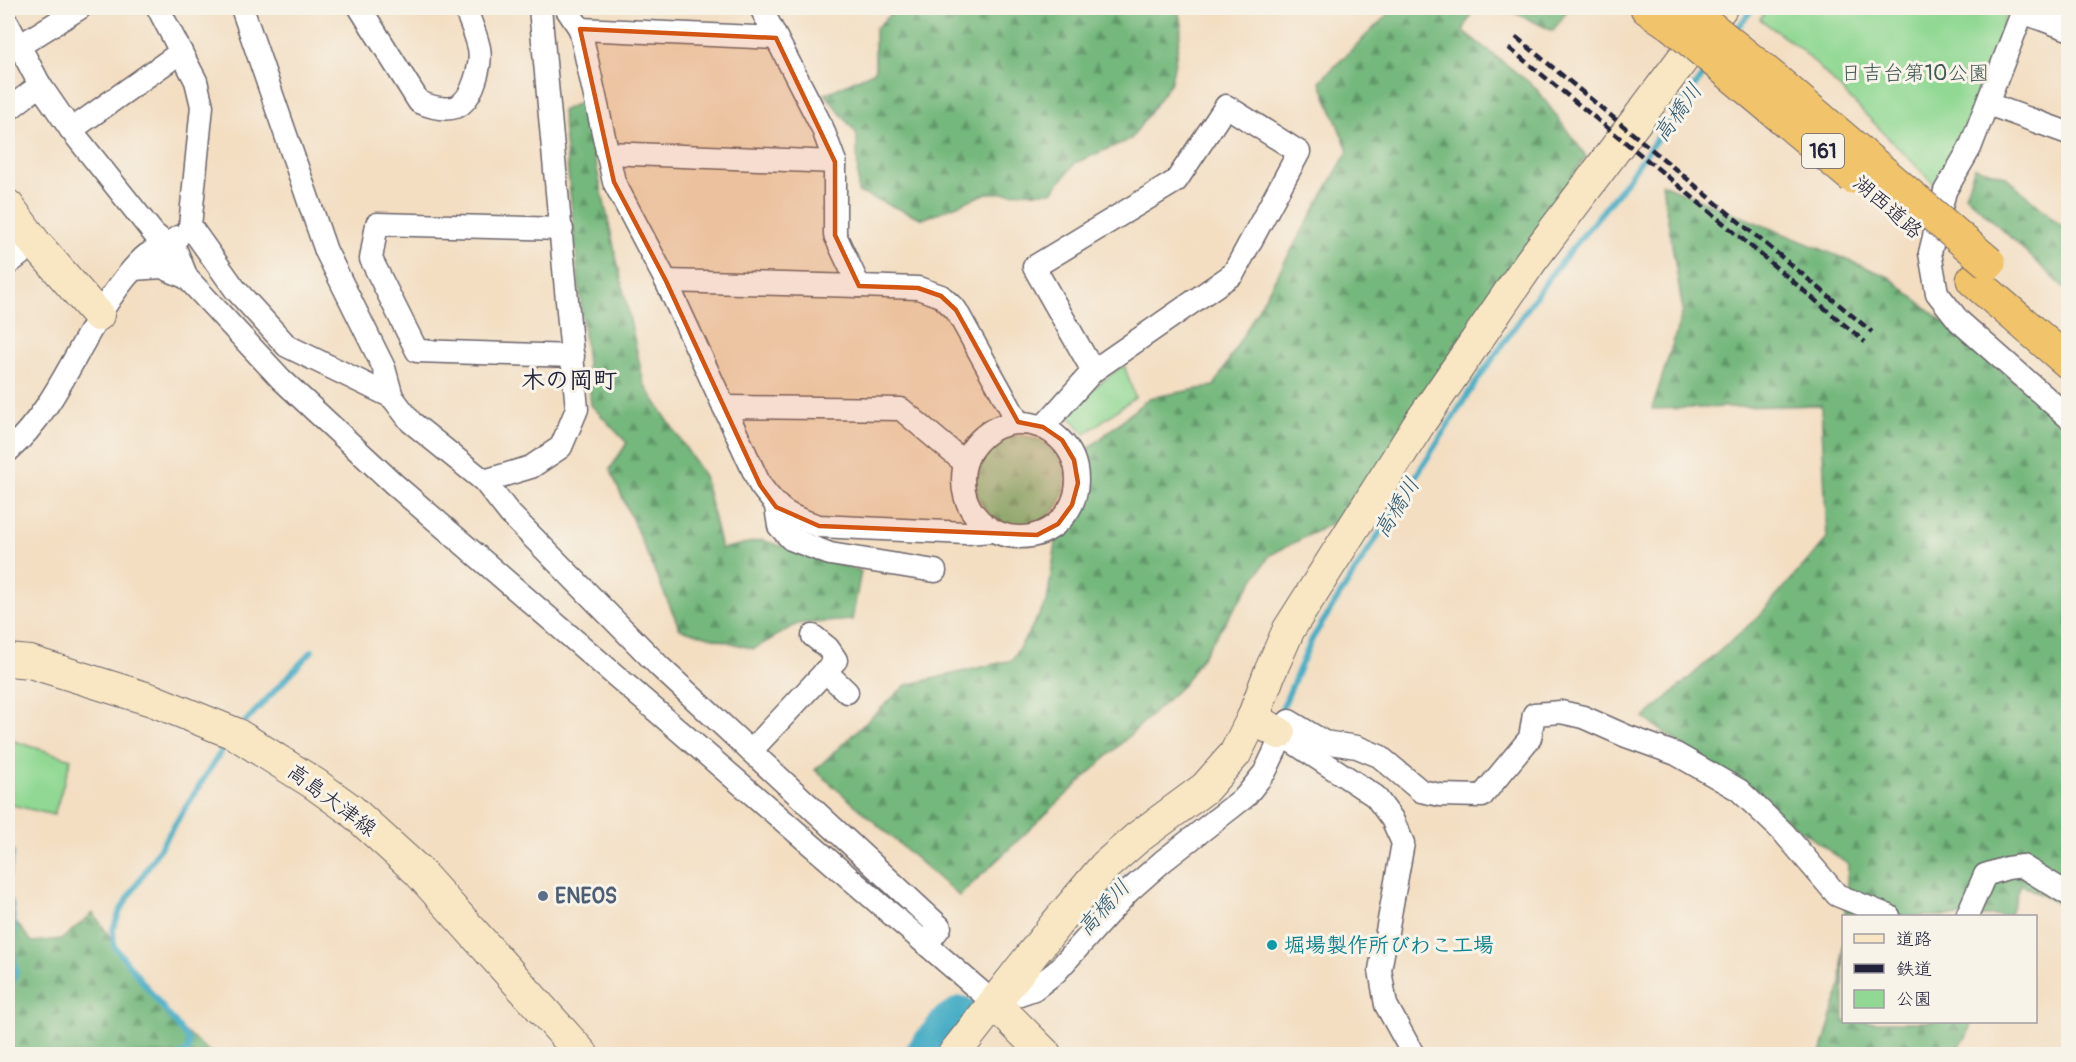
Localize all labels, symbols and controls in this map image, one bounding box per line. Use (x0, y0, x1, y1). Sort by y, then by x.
park label: 日吉台第10公園 (1841, 60, 1989, 87)
water label: 高橋川 (1647, 78, 1709, 148)
road number: 161 (1802, 134, 1844, 168)
street label: 湖西道路 (1847, 170, 1928, 245)
district label: 木の岡町 (521, 366, 617, 395)
water label: 高橋川 (1367, 472, 1426, 543)
street label: 高島大津線 (282, 758, 382, 843)
water label: 高橋川 (1071, 874, 1136, 942)
place label: ENEOS (555, 883, 617, 910)
marker: ENEOS (536, 889, 550, 903)
legend (1842, 915, 2037, 1023)
text: 道路 (1896, 928, 1932, 951)
place label: 堀場製作所びわこ工場 (1284, 932, 1494, 959)
marker: 堀場製作所びわこ工場 (1265, 938, 1279, 952)
text: 鉄道 (1896, 958, 1932, 981)
text: 公園 (1896, 988, 1932, 1011)

